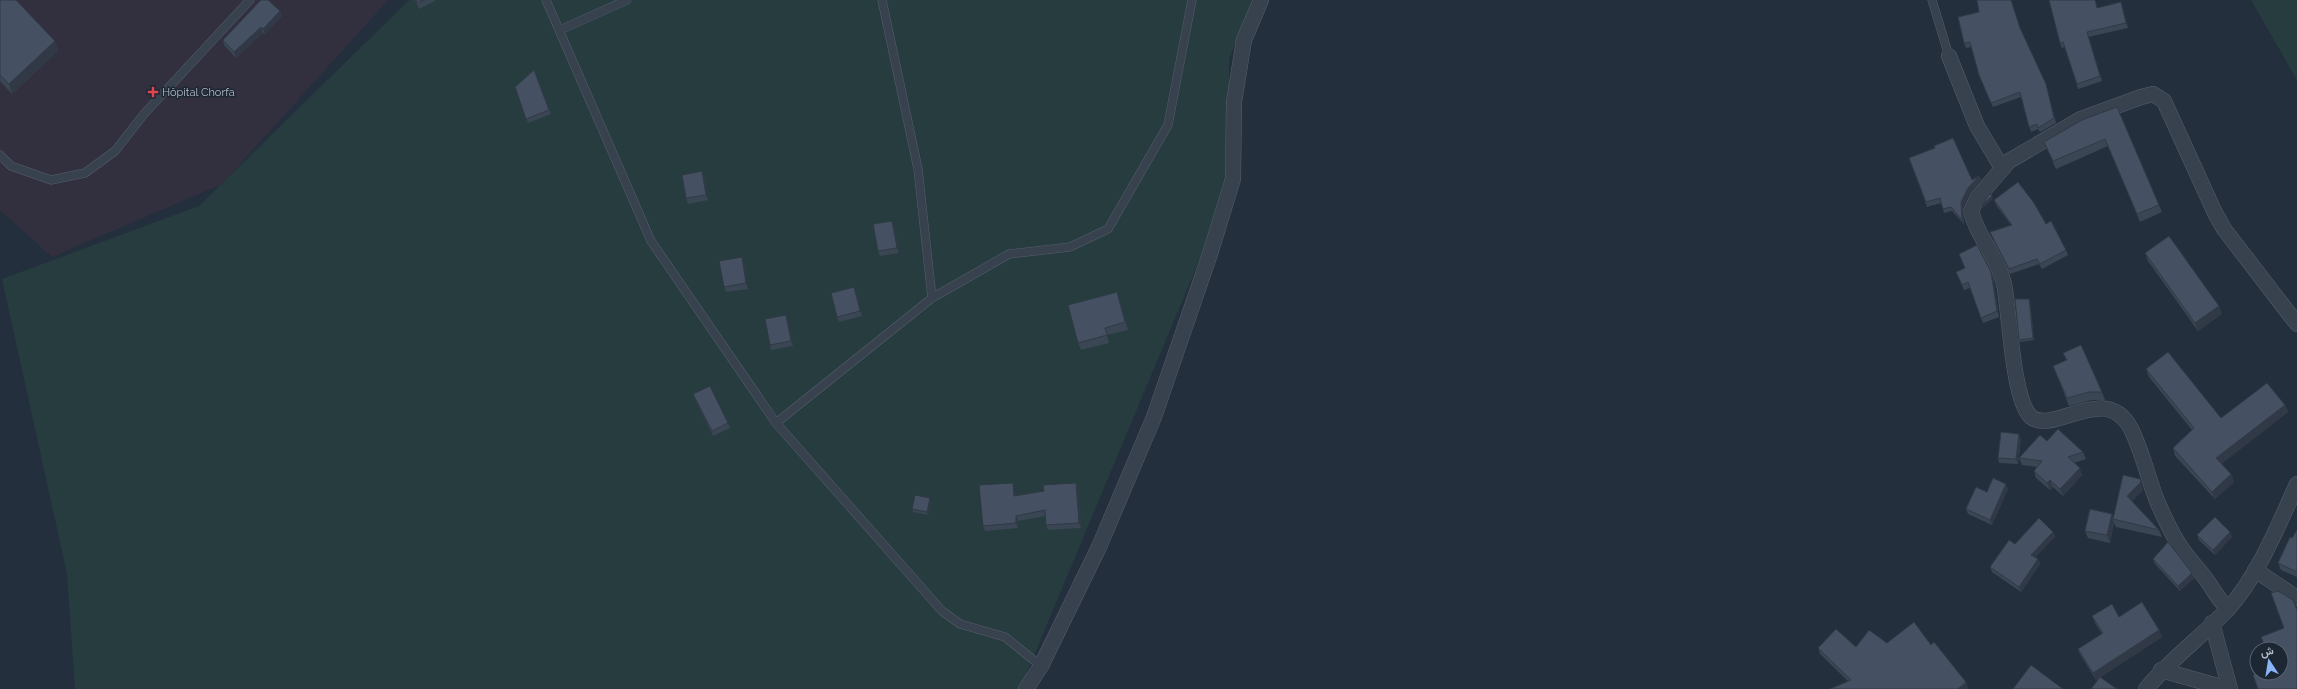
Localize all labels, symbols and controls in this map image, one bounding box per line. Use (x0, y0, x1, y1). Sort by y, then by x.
marker: Hôpital Chorfa (147, 86, 159, 98)
place label: Hôpital Chorfa (162, 86, 235, 99)
north arrow (2249, 641, 2289, 681)
text: ش (2259, 644, 2275, 659)

